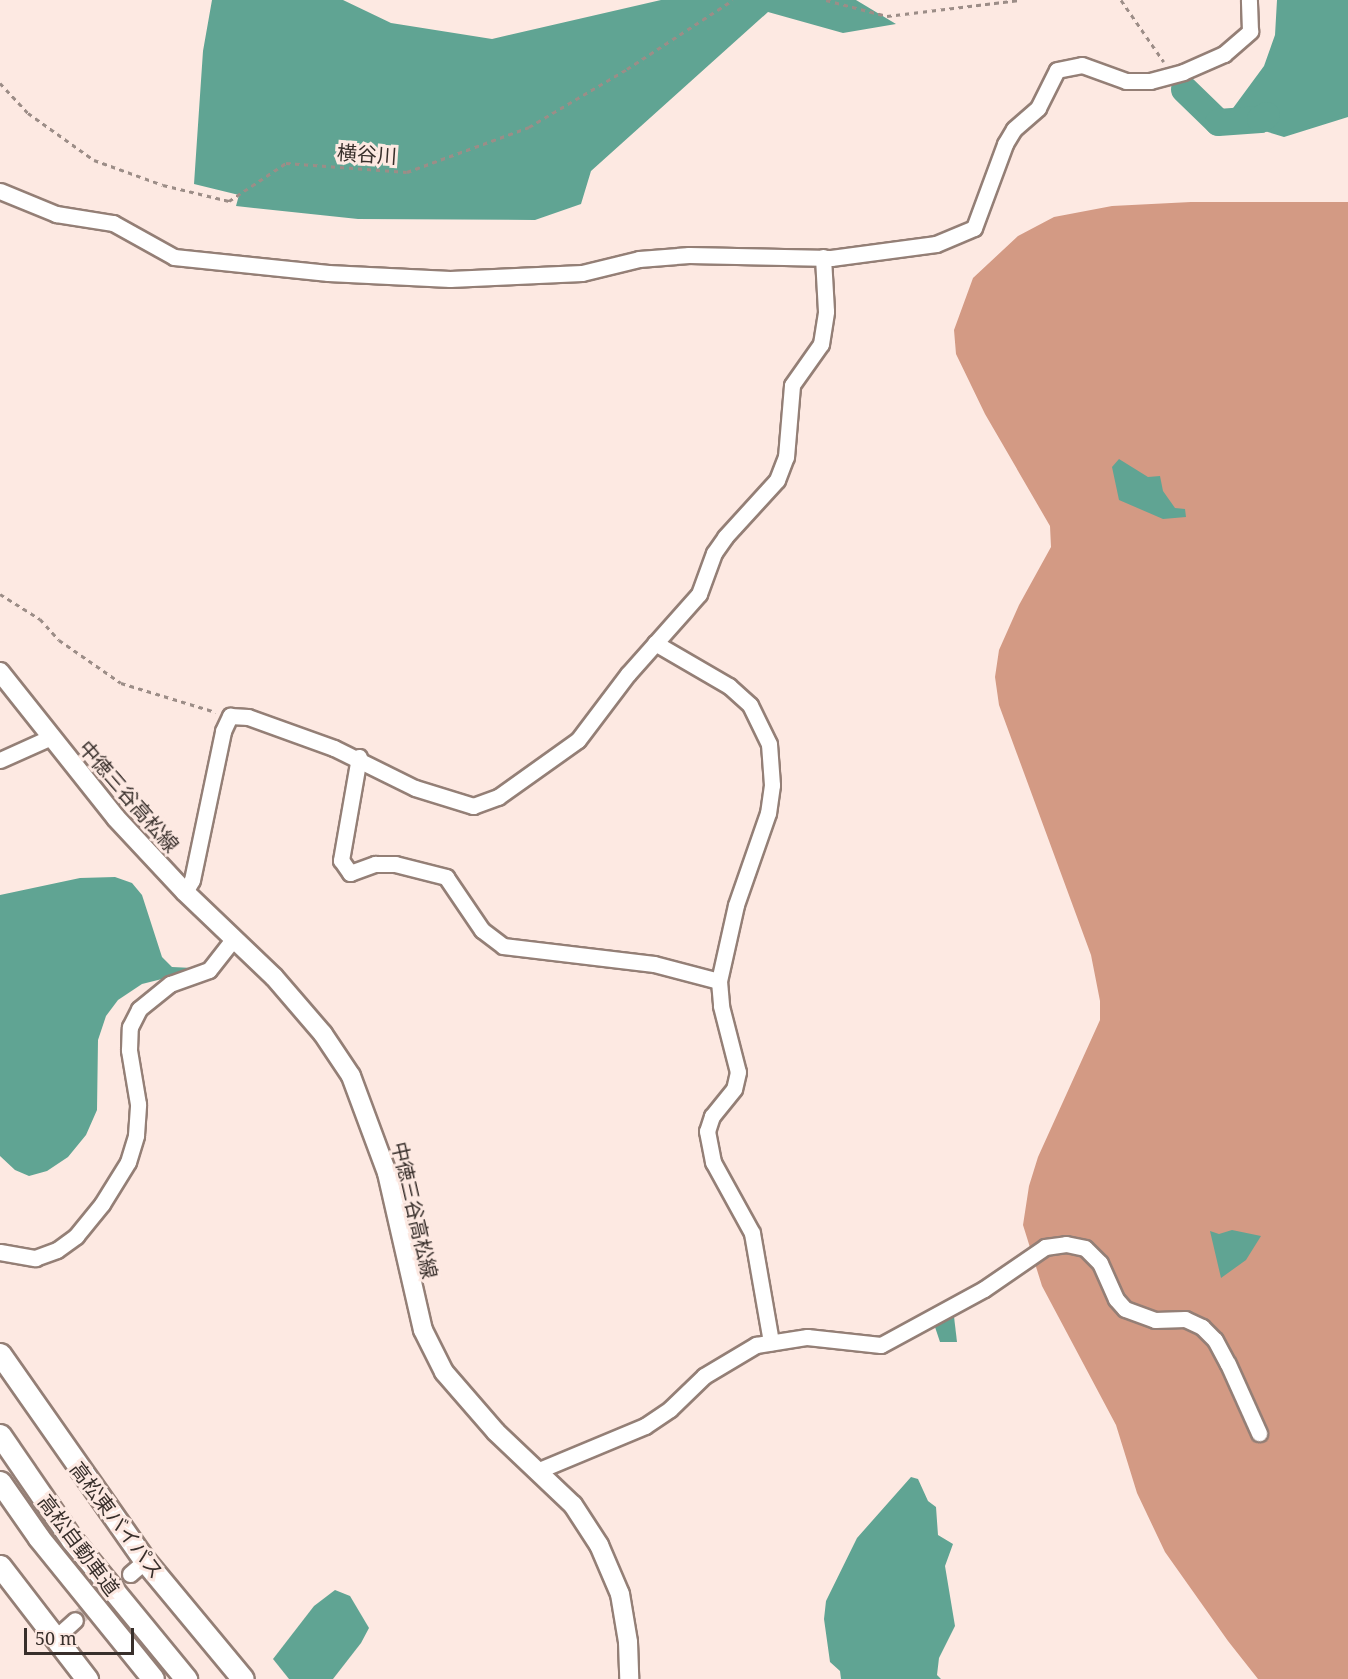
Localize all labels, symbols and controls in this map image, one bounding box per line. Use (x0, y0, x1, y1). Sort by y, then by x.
street label: 横谷川 (336, 140, 398, 168)
street label: 中徳三谷高松線 (74, 735, 184, 857)
street label: 中徳三谷高松線 (388, 1139, 442, 1281)
street label: 高松東バイパス (65, 1457, 169, 1583)
street label: 高松自動車道 (33, 1490, 125, 1600)
scale bar (27, 1616, 136, 1654)
text: 50 m (35, 1626, 77, 1650)

